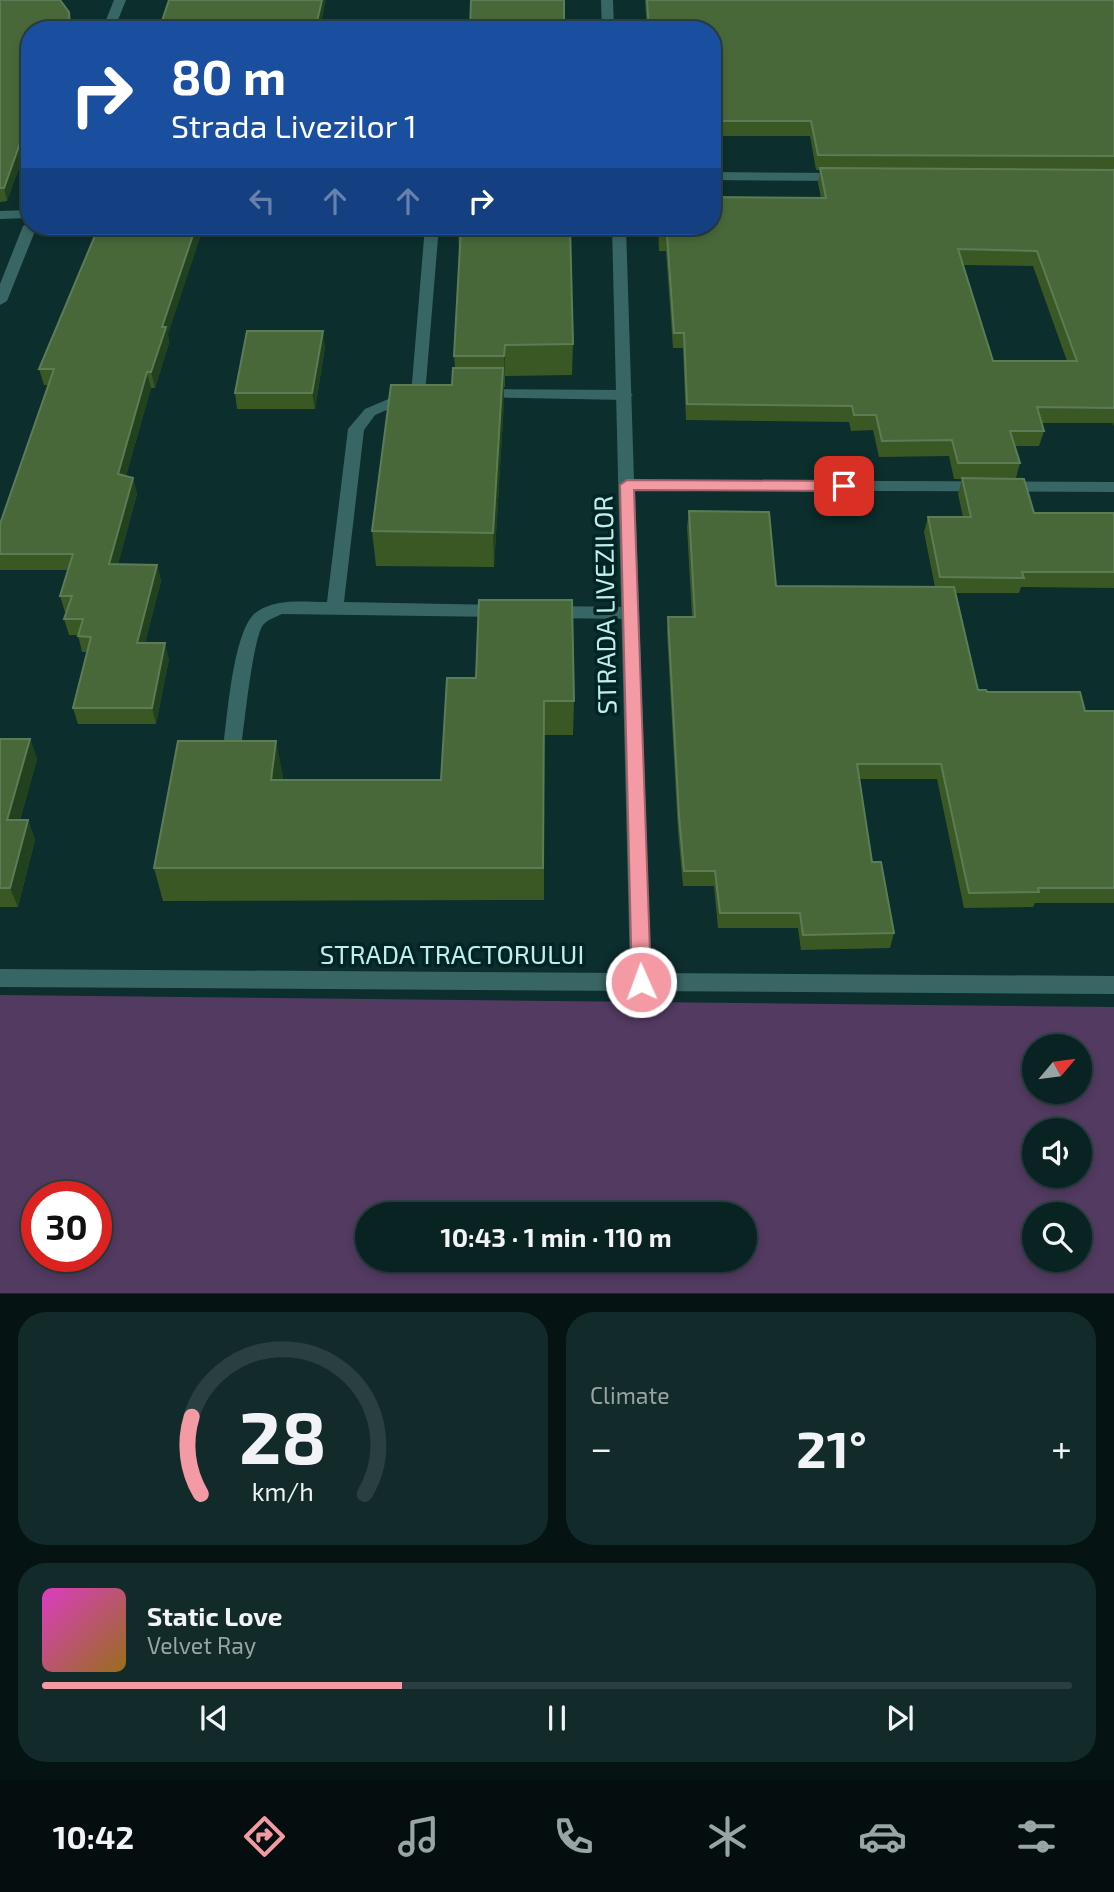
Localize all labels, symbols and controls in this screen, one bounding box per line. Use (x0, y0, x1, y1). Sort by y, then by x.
text: 80 m (171, 46, 286, 105)
icon: right (56, 49, 147, 140)
text: Strada Livezilor 1 (171, 106, 417, 144)
icon: left (243, 182, 281, 220)
icon: ahead (316, 182, 354, 220)
icon: ahead (389, 182, 427, 220)
icon: right (462, 182, 500, 220)
pin (814, 456, 874, 516)
icon: arrive (825, 467, 863, 505)
street label: STRADA LIVEZILOR (587, 495, 621, 715)
street label: STRADA TRACTORULUI (320, 938, 584, 969)
position arrow (604, 945, 678, 1019)
north arrow (1022, 1034, 1092, 1104)
map controls (1022, 1034, 1092, 1272)
button: sound (1022, 1118, 1092, 1188)
speed limit sign: 30 (21, 1181, 112, 1272)
button: search (1022, 1202, 1092, 1272)
text: 10:43 · 1 min · 110 m (440, 1221, 672, 1252)
text: Climate (590, 1381, 670, 1409)
text: 28 (239, 1392, 327, 1480)
text: 21° (796, 1416, 867, 1478)
text: − (590, 1424, 612, 1470)
text: + (1051, 1424, 1072, 1470)
text: km/h (252, 1476, 314, 1506)
text: Static Love (147, 1600, 283, 1631)
text: Velvet Ray (147, 1631, 256, 1659)
icon: previous (195, 1699, 233, 1737)
icon: pause (538, 1699, 576, 1737)
icon: next (881, 1699, 919, 1737)
icon: directions (240, 1812, 289, 1861)
icon: music (394, 1812, 443, 1861)
icon: phone (549, 1812, 598, 1861)
icon: climate (703, 1812, 752, 1861)
icon: car (858, 1812, 907, 1861)
icon: filters (1012, 1812, 1061, 1861)
text: 10:42 (53, 1817, 134, 1855)

